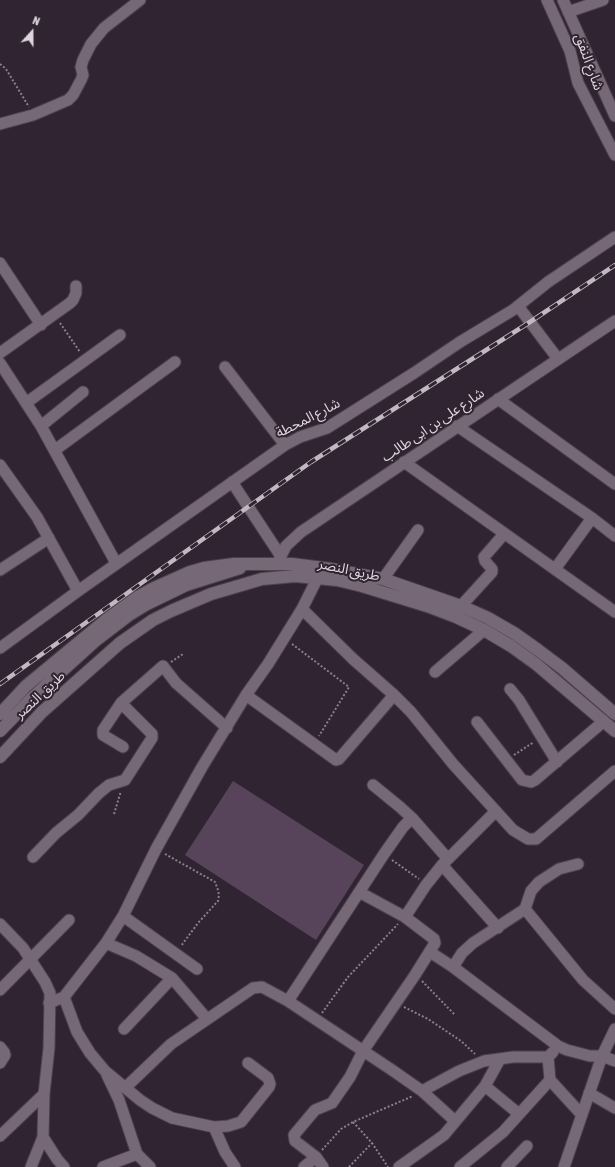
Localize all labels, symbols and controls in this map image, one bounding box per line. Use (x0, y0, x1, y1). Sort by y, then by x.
north arrow (12, 12, 52, 52)
text: N (31, 14, 41, 28)
street label: شارع النفق (571, 31, 607, 93)
street label: شارع على بن ابى طالب (378, 384, 488, 466)
street label: شارع المحطة (273, 395, 343, 441)
street label: طريق النصر (317, 555, 381, 585)
street label: طريق النصر (11, 668, 69, 722)

